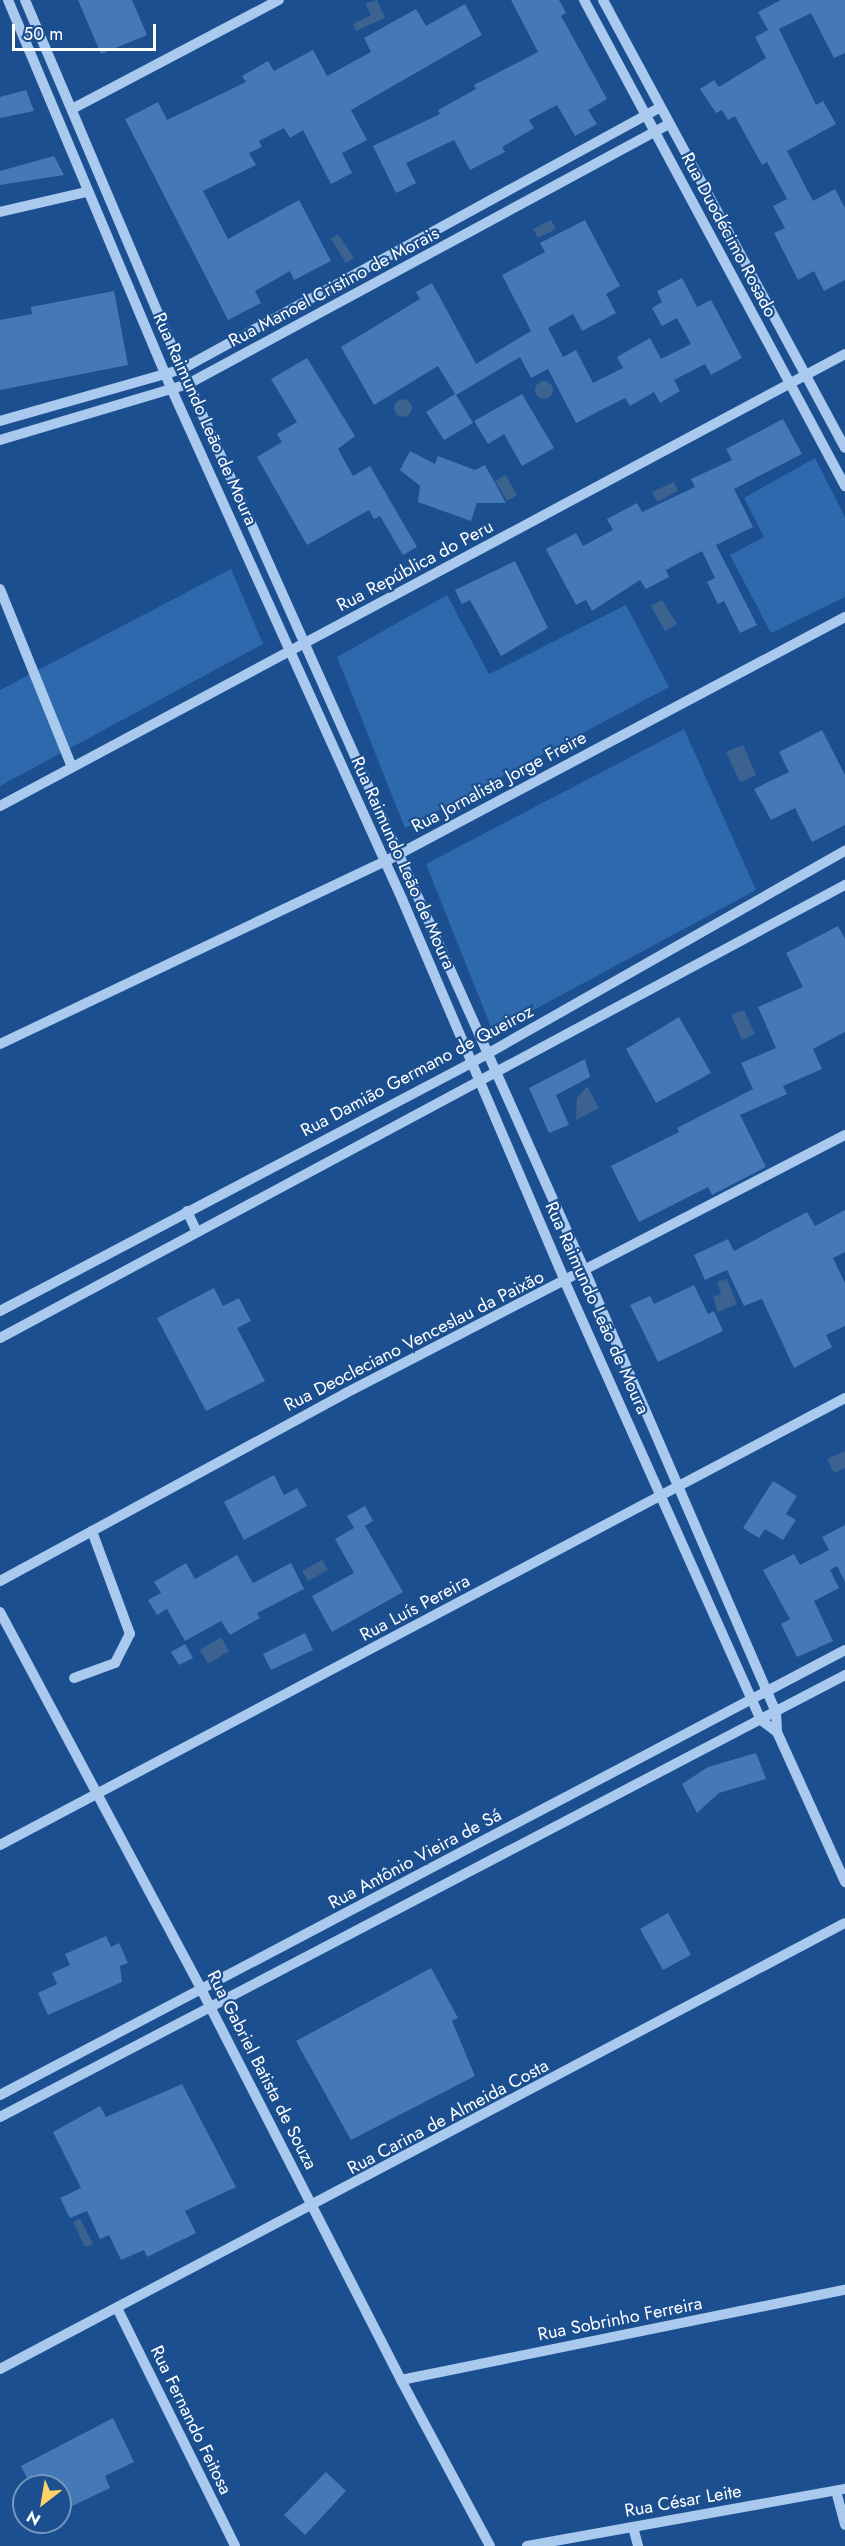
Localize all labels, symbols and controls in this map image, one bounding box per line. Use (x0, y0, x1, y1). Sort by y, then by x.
scale bar (15, 12, 159, 50)
text: 50 m (23, 21, 63, 47)
street label: Rua Duodécimo Rosado (676, 149, 782, 321)
street label: Rua Manoel Cristino de Morais (225, 222, 443, 352)
street label: Rua Raimundo Leão de Moura (148, 309, 262, 529)
street label: Rua República do Peru (333, 516, 497, 616)
street label: Rua Jornalista Jorge Freire (408, 727, 590, 837)
street label: Rua Raimundo Leão de Moura (346, 753, 460, 973)
street label: Rua Damião Germano de Queiroz (297, 1000, 537, 1142)
street label: Rua Raimundo Leão de Moura (540, 1198, 654, 1418)
street label: Rua Deocleciano Venceslau da Paixão (281, 1266, 547, 1416)
street label: Rua Luís Pereira (356, 1570, 474, 1646)
street label: Rua Antônio Vieira de Sá (325, 1804, 505, 1914)
street label: Rua Gabriel Batista de Souza (202, 1967, 322, 2173)
street label: Rua Carina de Almeida Costa (344, 2055, 552, 2179)
street label: Rua Sobrinho Ferreira (536, 2292, 704, 2346)
street label: Rua Fernando Feitosa (146, 2342, 236, 2498)
north arrow (12, 2474, 72, 2534)
street label: Rua César Leite (623, 2480, 743, 2522)
text: N (22, 2505, 45, 2531)

